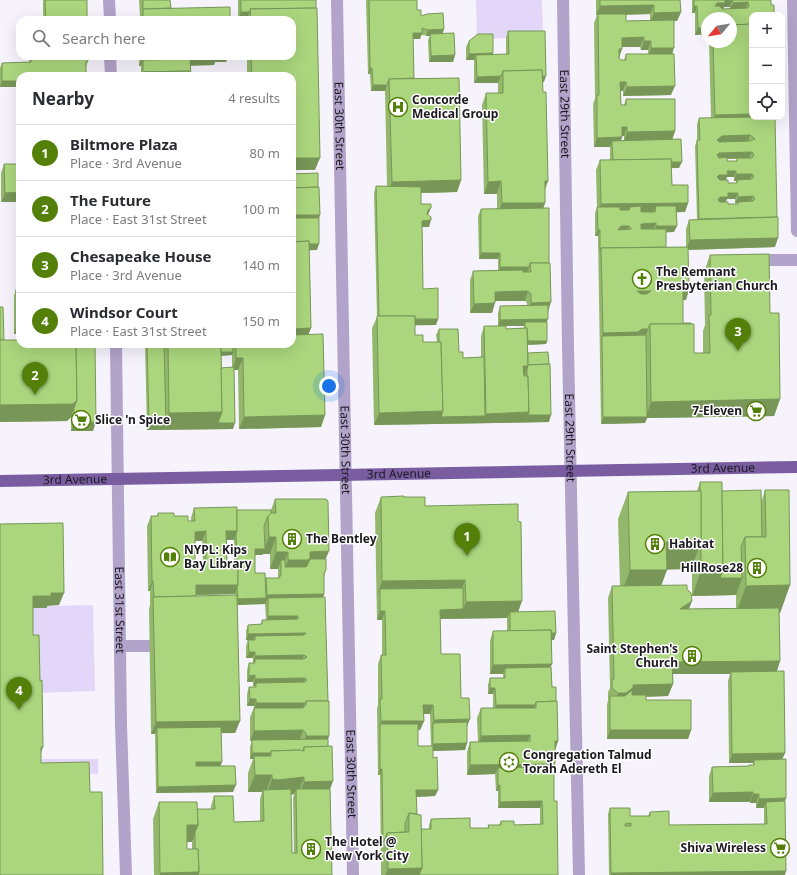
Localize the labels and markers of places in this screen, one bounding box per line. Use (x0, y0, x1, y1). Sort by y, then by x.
place label: Concorde Medical Group (412, 91, 499, 122)
hospital icon: Concorde Medical Group (387, 96, 409, 118)
place label: The Remnant Presbyterian Church (656, 263, 778, 294)
church icon: The Remnant Presbyterian Church (631, 268, 653, 290)
pin: 3 (725, 318, 751, 351)
pin: 2 (22, 362, 48, 395)
supermarket icon: 7-Eleven (745, 400, 767, 422)
place label: 7-Eleven (692, 402, 742, 419)
supermarket icon: Slice 'n Spice (70, 409, 92, 431)
place label: Slice 'n Spice (95, 411, 170, 428)
pin: 1 (454, 523, 480, 556)
building icon: The Bentley (281, 528, 303, 550)
place label: The Bentley (306, 530, 377, 547)
building icon: Habitat (644, 533, 666, 555)
place label: Habitat (669, 535, 714, 552)
place label: NYPL: Kips Bay Library (184, 541, 252, 572)
library icon: NYPL: Kips Bay Library (159, 546, 181, 568)
building icon: HillRose28 (746, 557, 768, 579)
place label: HillRose28 (681, 559, 743, 576)
place label: Saint Stephen's Church (586, 640, 678, 671)
building icon: Saint Stephen's Church (681, 645, 703, 667)
pin: 4 (6, 677, 32, 710)
place label: Congregation Talmud Torah Adereth El (523, 746, 652, 777)
synagogue icon: Congregation Talmud Torah Adereth El (498, 751, 520, 773)
place label: The Hotel @ New York City (325, 833, 409, 864)
supermarket icon: Shiva Wireless (769, 837, 791, 859)
building icon: The Hotel @ New York City (300, 838, 322, 860)
place label: Shiva Wireless (681, 839, 766, 856)

